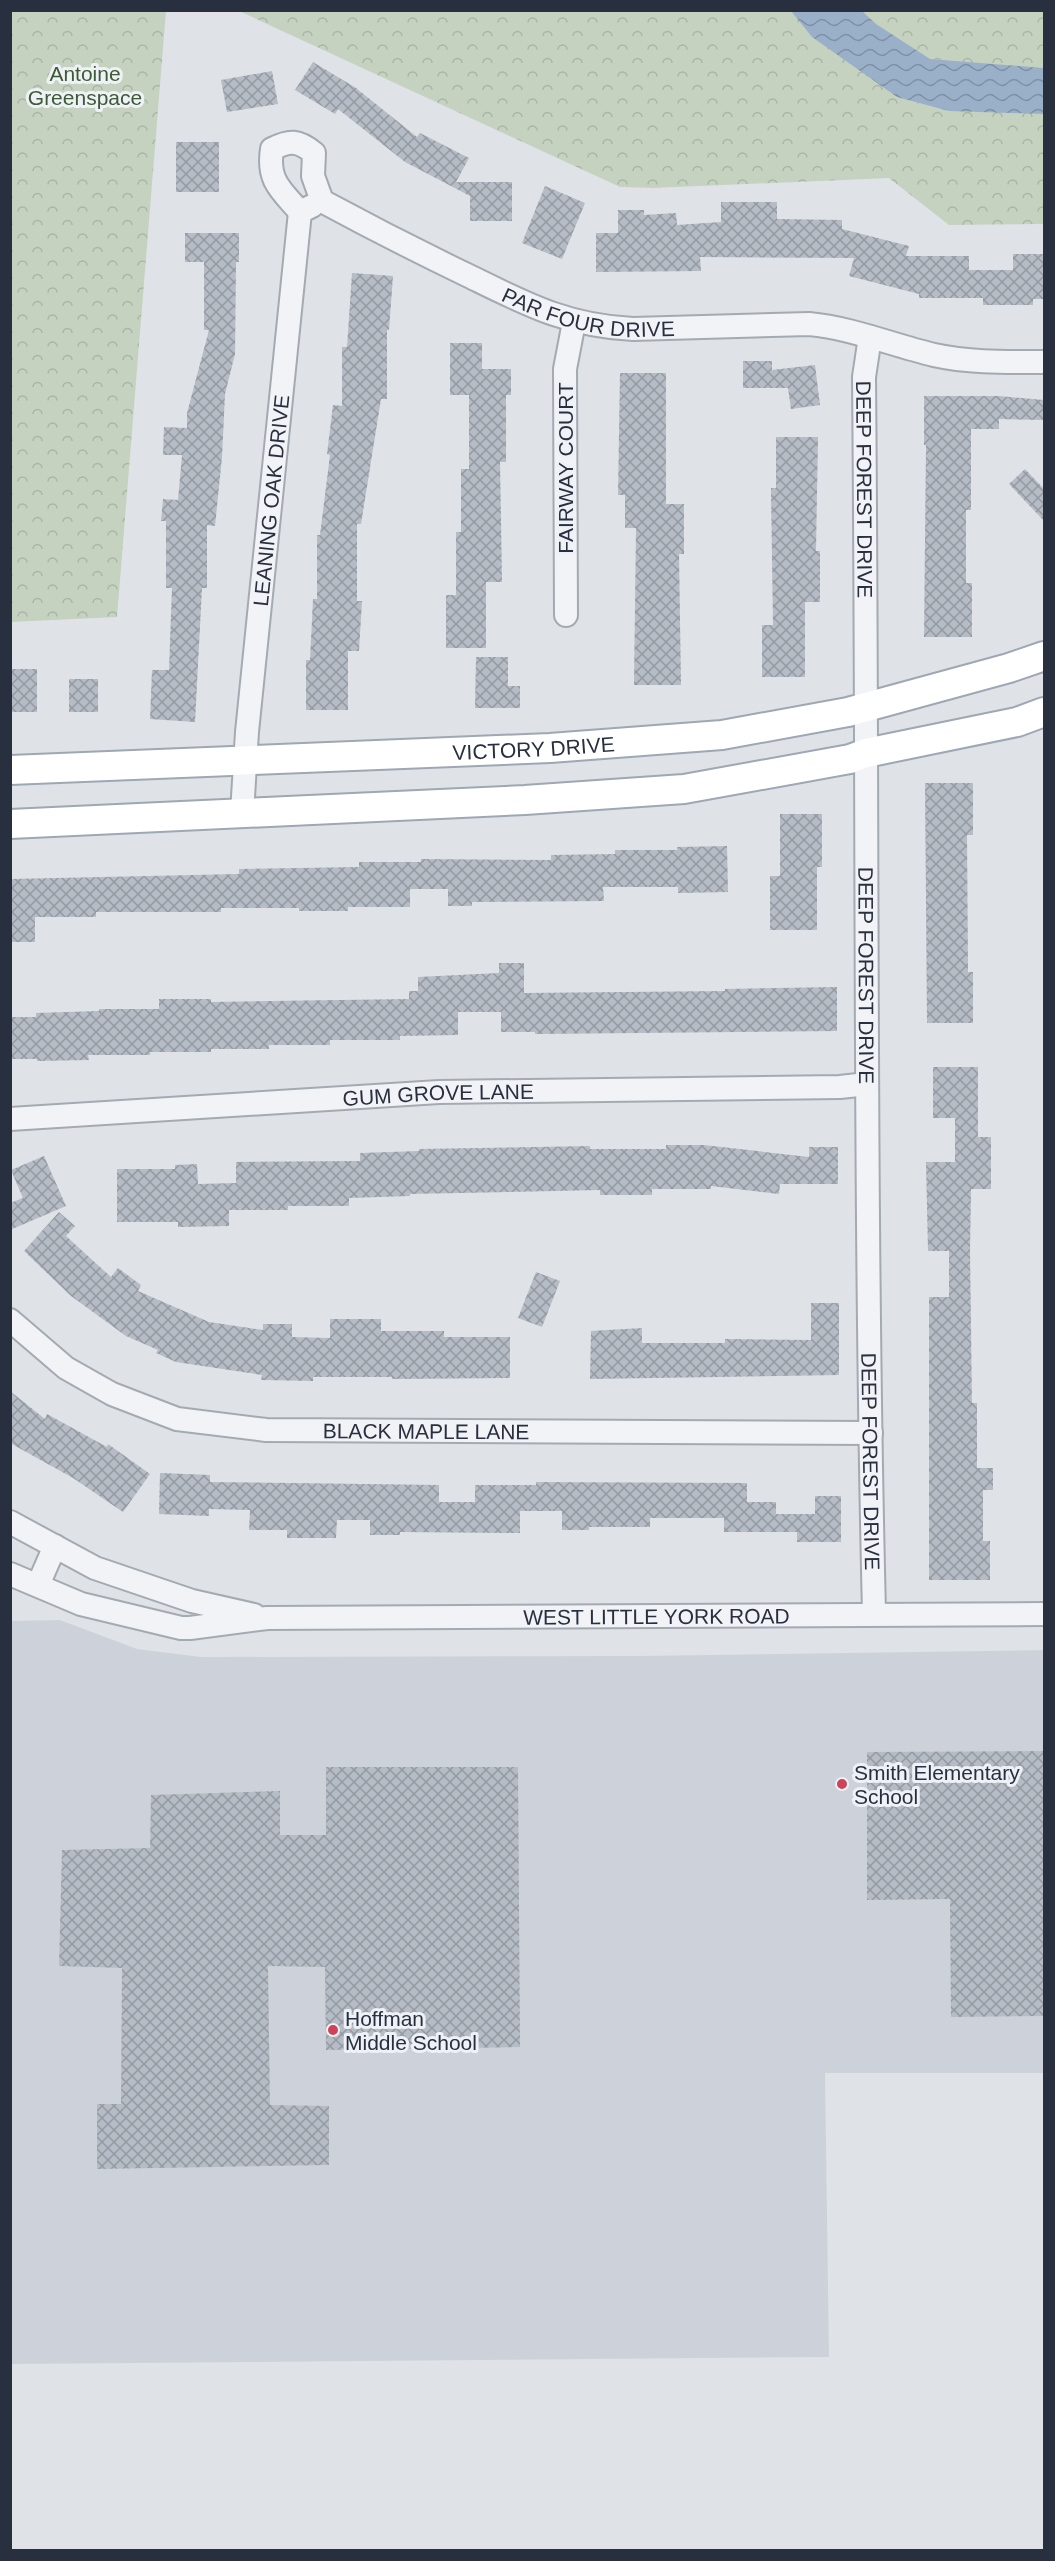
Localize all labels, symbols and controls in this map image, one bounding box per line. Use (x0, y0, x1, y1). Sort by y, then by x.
park label: Antoine Greenspace (28, 62, 142, 109)
street label: PAR FOUR DRIVE (499, 283, 675, 341)
street label: DEEP FOREST DRIVE (853, 381, 877, 598)
street label: FAIRWAY COURT (554, 382, 577, 554)
street label: LEANING OAK DRIVE (248, 393, 293, 607)
street label: VICTORY DRIVE (452, 732, 615, 763)
street label: DEEP FOREST DRIVE (855, 867, 879, 1084)
street label: GUM GROVE LANE (342, 1079, 534, 1110)
street label: DEEP FOREST DRIVE (858, 1353, 885, 1571)
street label: BLACK MAPLE LANE (323, 1419, 529, 1443)
street label: WEST LITTLE YORK ROAD (523, 1604, 790, 1628)
place label: Smith Elementary School (854, 1761, 1020, 1808)
marker: Smith Elementary School (835, 1777, 849, 1791)
place label: Hoffman Middle School (345, 2007, 477, 2054)
marker: Hoffman Middle School (326, 2023, 340, 2037)

